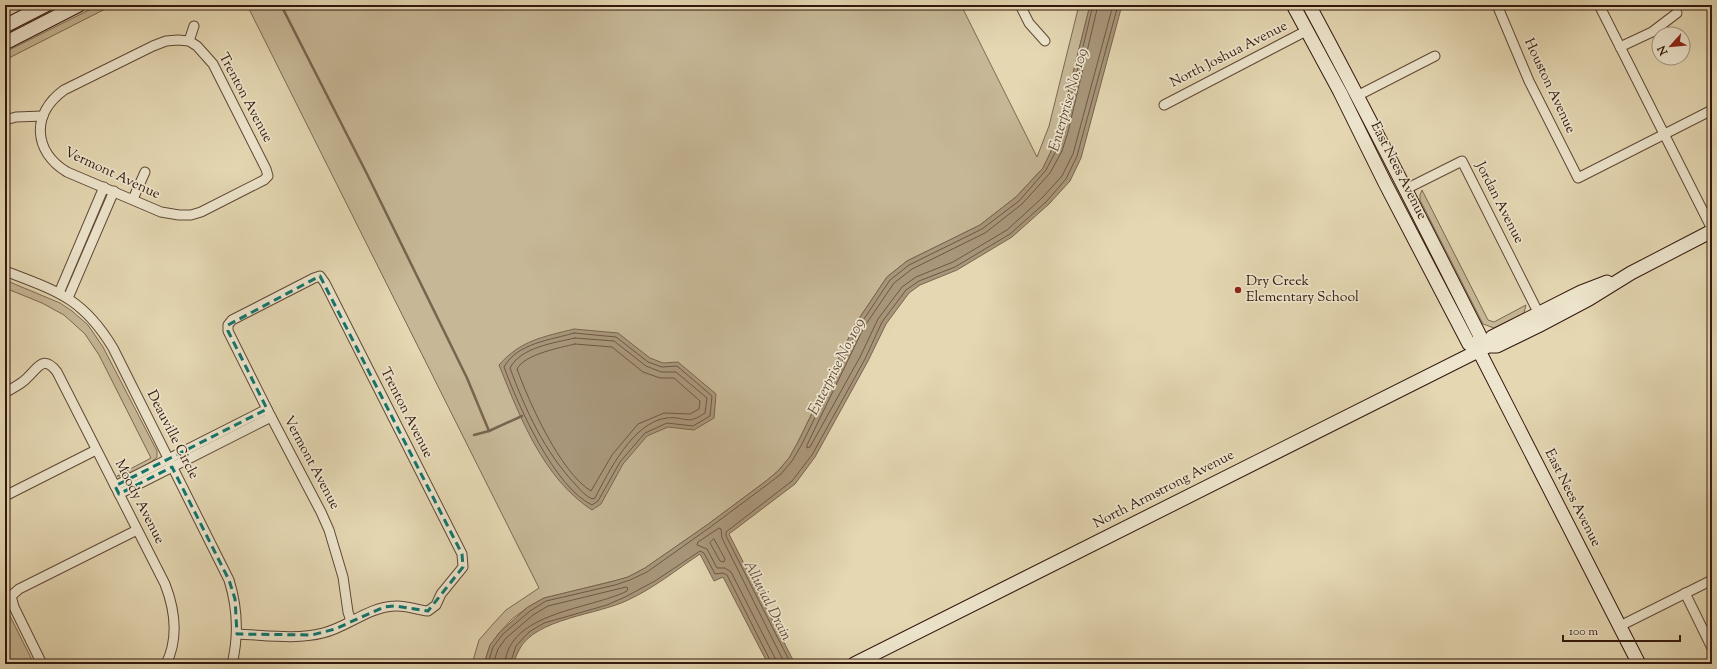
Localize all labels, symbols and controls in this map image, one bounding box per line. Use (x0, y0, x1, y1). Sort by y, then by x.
street label: North Joshua Avenue (1167, 17, 1291, 93)
north arrow (1651, 26, 1691, 66)
street label: Houston Avenue (1518, 35, 1580, 137)
text: N (1654, 42, 1673, 59)
water label: Enterprise No. 109 (1044, 45, 1094, 154)
street label: Trenton Avenue (213, 50, 277, 146)
street label: East Nees Avenue (1365, 119, 1431, 223)
street label: Vermont Avenue (61, 143, 163, 205)
street label: Jordan Avenue (1469, 158, 1528, 247)
place label: Dry Creek Elementary School (1246, 272, 1359, 308)
marker: Dry Creek Elementary School (1233, 285, 1243, 295)
water label: Enterprise No. 109 (803, 314, 871, 419)
street label: Trenton Avenue (375, 364, 437, 462)
street label: Deauville Circle (141, 387, 203, 483)
street label: Vermont Avenue (278, 413, 344, 513)
street label: North Armstrong Avenue (1090, 446, 1238, 534)
street label: East Nees Avenue (1539, 446, 1605, 550)
street label: Moody Avenue (109, 456, 169, 548)
water label: Alluvial Drain (738, 557, 796, 645)
scale bar (1563, 617, 1680, 643)
text: 100 m (1569, 623, 1598, 641)

